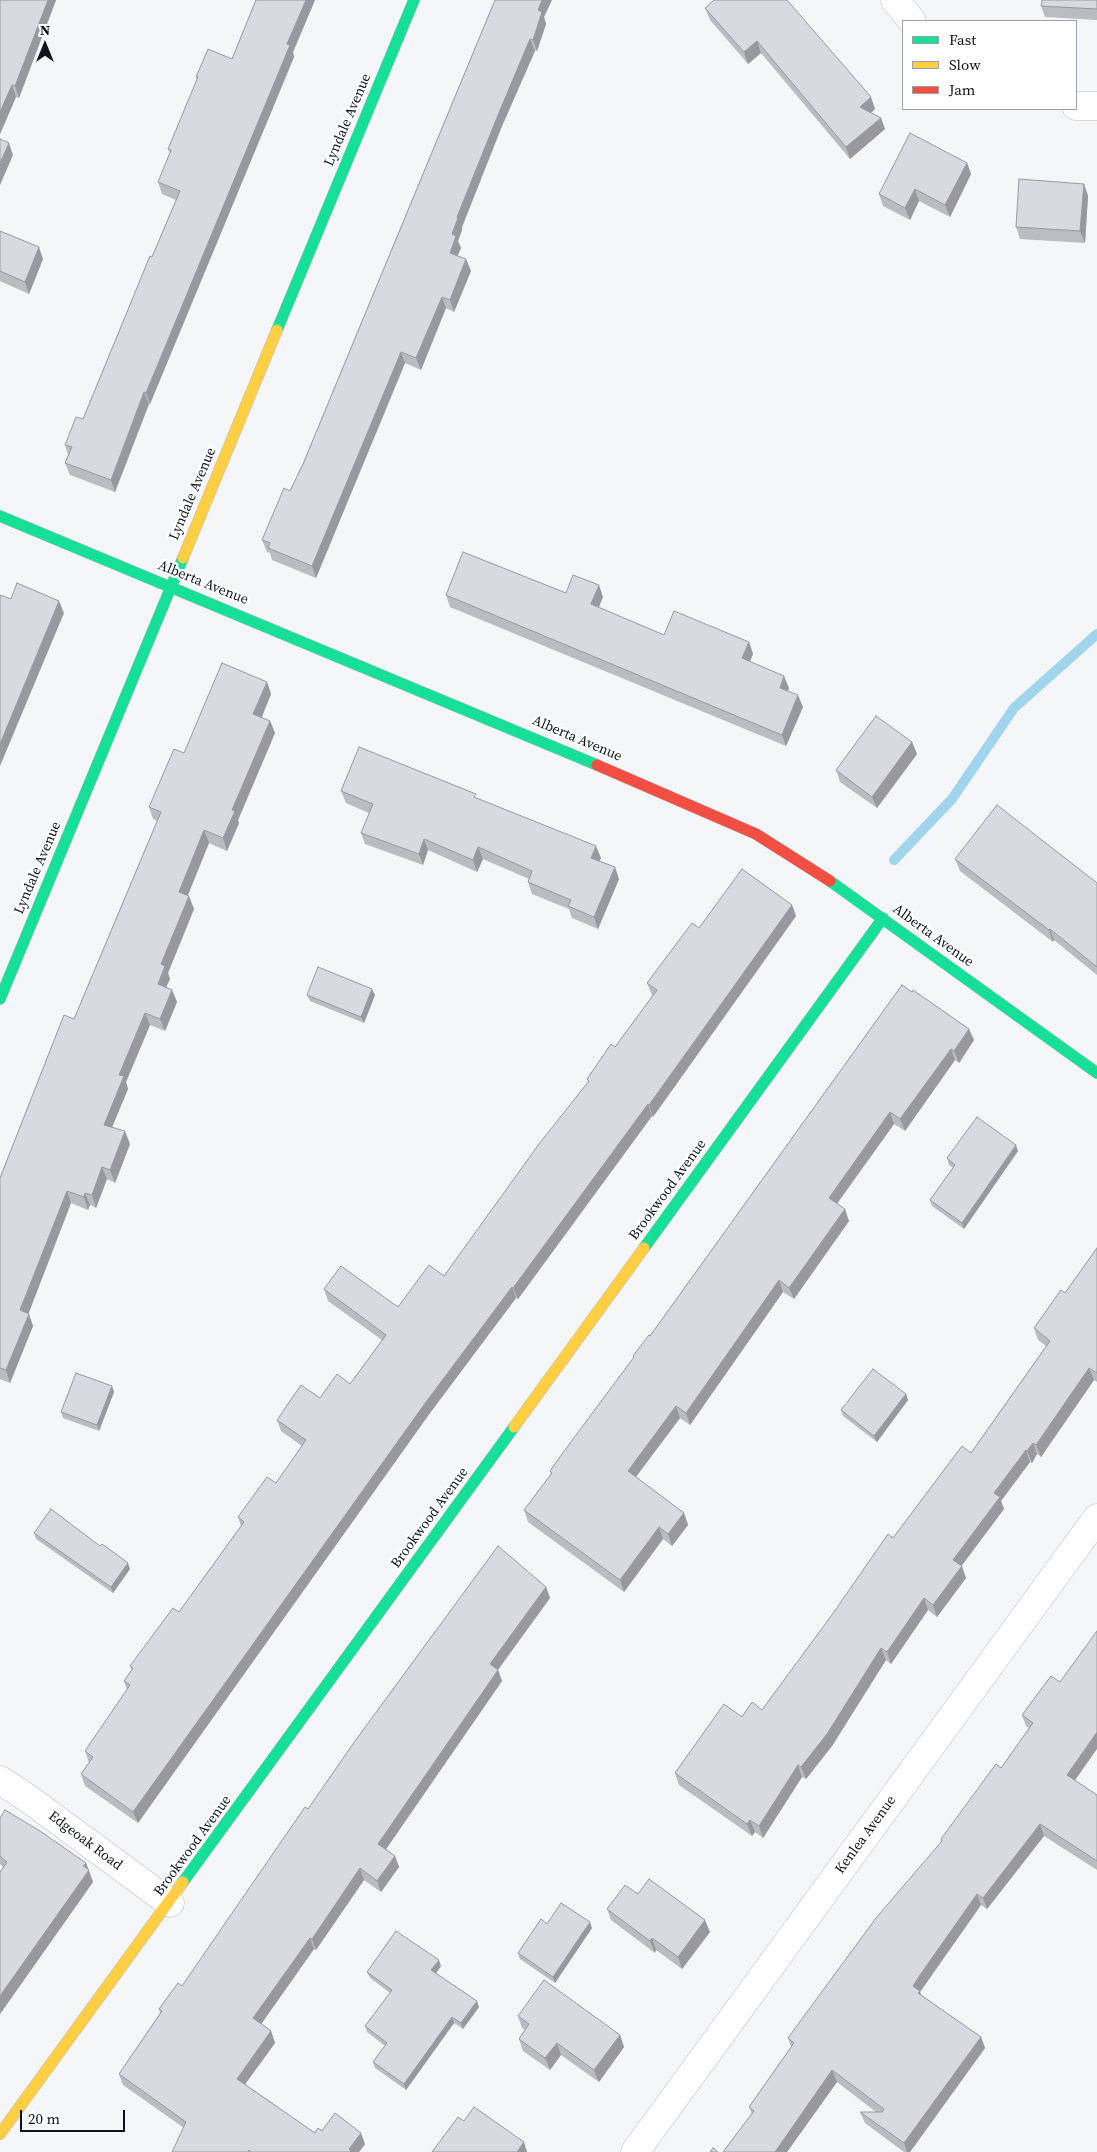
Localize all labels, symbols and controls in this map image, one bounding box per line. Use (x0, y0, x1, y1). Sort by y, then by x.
north arrow (20, 20, 70, 70)
text: N (40, 20, 50, 40)
legend (902, 20, 1077, 110)
text: Fast (949, 29, 976, 50)
text: Slow (949, 54, 981, 75)
street label: Lyndale Avenue (321, 71, 375, 169)
text: Jam (949, 79, 975, 100)
street label: Lyndale Avenue (166, 445, 220, 543)
street label: Alberta Avenue (155, 557, 251, 609)
street label: Alberta Avenue (530, 713, 624, 765)
street label: Lyndale Avenue (11, 819, 65, 917)
street label: Alberta Avenue (889, 901, 977, 971)
street label: Brookwood Avenue (626, 1136, 710, 1244)
street label: Brookwood Avenue (388, 1464, 472, 1572)
street label: Brookwood Avenue (151, 1792, 235, 1900)
street label: Kenlea Avenue (832, 1793, 900, 1877)
street label: Edgeoak Road (45, 1808, 125, 1874)
scale bar (22, 2100, 128, 2132)
text: 20 m (28, 2108, 60, 2129)

